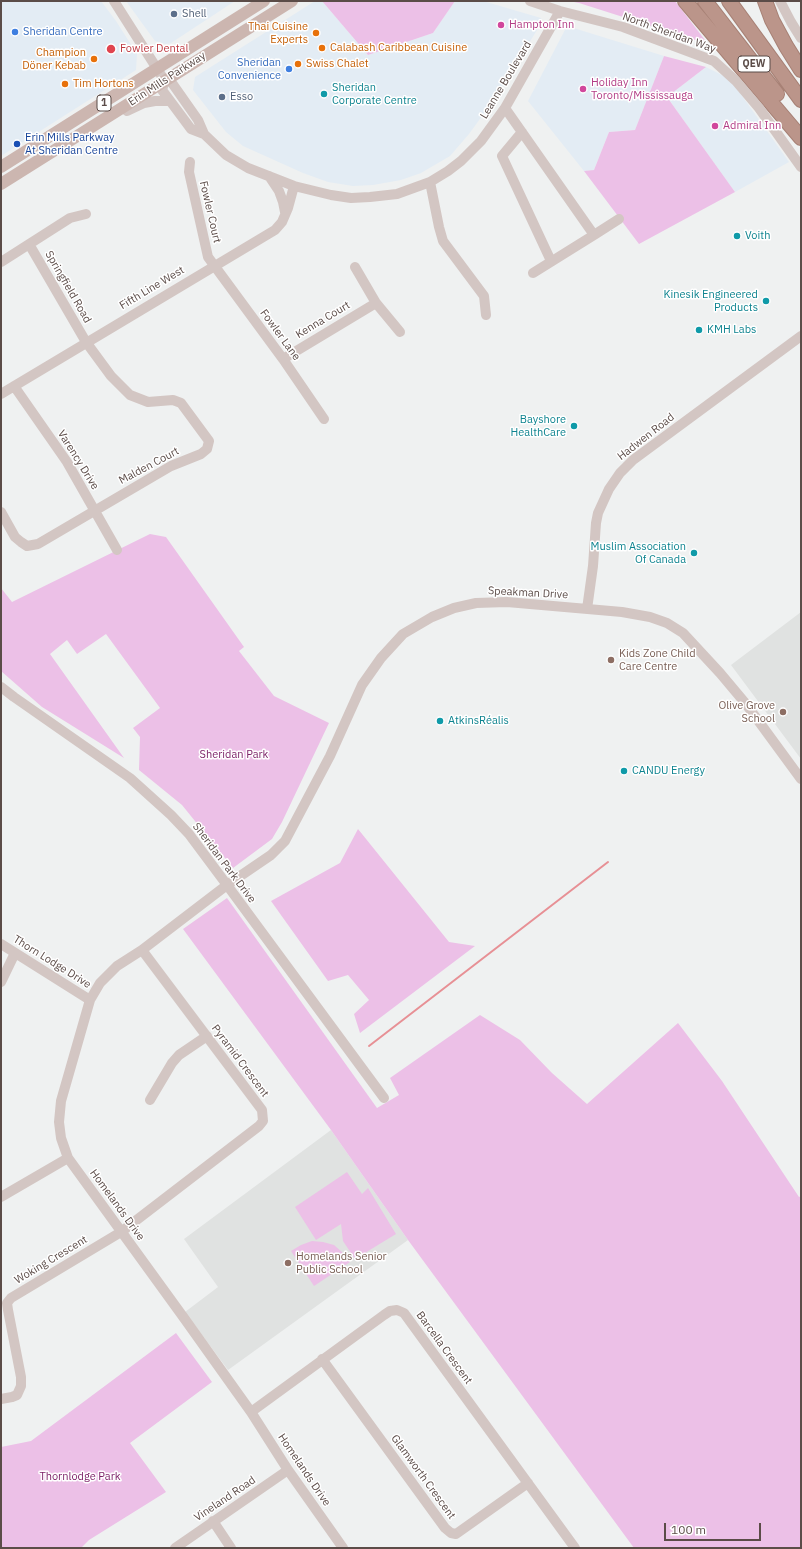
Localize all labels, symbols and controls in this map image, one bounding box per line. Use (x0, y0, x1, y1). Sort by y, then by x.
place label: Shell (182, 7, 207, 21)
marker: Shell (169, 9, 179, 19)
street label: North Sheridan Way (621, 10, 717, 56)
place label: Hampton Inn (509, 18, 574, 32)
place label: Thai Cuisine Experts (248, 20, 308, 46)
marker: Hampton Inn (496, 20, 506, 30)
place label: Sheridan Centre (23, 25, 103, 39)
marker: Sheridan Centre (10, 27, 20, 37)
marker: Thai Cuisine Experts (311, 28, 321, 38)
street label: Leanne Boulevard (478, 39, 534, 121)
place label: Calabash Caribbean Cuisine (330, 41, 467, 55)
place label: Fowler Dental (120, 42, 188, 56)
marker: Fowler Dental (105, 43, 117, 55)
marker: Calabash Caribbean Cuisine (317, 43, 327, 53)
place label: Champion Döner Kebab (22, 46, 86, 72)
street label: Erin Mills Parkway (126, 49, 208, 109)
marker: Champion Döner Kebab (89, 54, 99, 64)
place label: Sheridan Convenience (218, 56, 281, 82)
road number: QEW (738, 56, 770, 72)
place label: Swiss Chalet (306, 57, 369, 71)
marker: Swiss Chalet (293, 59, 303, 69)
marker: Sheridan Convenience (284, 64, 294, 74)
place label: Holiday Inn Toronto/Mississauga (591, 76, 693, 102)
place label: Tim Hortons (73, 77, 134, 91)
marker: Tim Hortons (60, 79, 70, 89)
place label: Sheridan Corporate Centre (332, 81, 417, 107)
marker: Holiday Inn Toronto/Mississauga (578, 84, 588, 94)
marker: Sheridan Corporate Centre (319, 89, 329, 99)
place label: Esso (230, 90, 253, 104)
marker: Esso (217, 92, 227, 102)
road number: 1 (97, 95, 111, 111)
place label: Admiral Inn (723, 119, 781, 133)
marker: Admiral Inn (710, 121, 720, 131)
place label: Erin Mills Parkway At Sheridan Centre (25, 131, 118, 157)
marker: Erin Mills Parkway At Sheridan Centre (12, 139, 22, 149)
street label: Fowler Court (196, 180, 224, 244)
place label: Voith (745, 229, 770, 243)
marker: Voith (732, 231, 742, 241)
street label: Springfield Road (42, 249, 94, 325)
street label: Fifth Line West (117, 264, 187, 312)
place label: Kinesik Engineered Products (664, 288, 758, 314)
marker: Kinesik Engineered Products (761, 296, 771, 306)
street label: Kenna Court (294, 299, 352, 341)
street label: Fowler Lane (257, 307, 303, 363)
place label: KMH Labs (707, 323, 756, 337)
marker: KMH Labs (694, 325, 704, 335)
street label: Hadwen Road (615, 411, 677, 463)
place label: Bayshore HealthCare (511, 413, 566, 439)
marker: Bayshore HealthCare (569, 421, 579, 431)
street label: Varency Drive (54, 428, 102, 492)
street label: Malden Court (117, 445, 181, 487)
place label: Muslim Association Of Canada (590, 540, 686, 566)
marker: Muslim Association Of Canada (689, 548, 699, 558)
street label: Speakman Drive (488, 584, 568, 602)
place label: Kids Zone Child Care Centre (619, 647, 696, 673)
marker: Kids Zone Child Care Centre (606, 655, 616, 665)
place label: Olive Grove School (718, 699, 775, 725)
marker: Olive Grove School (778, 707, 788, 717)
place label: AtkinsRéalis (448, 714, 509, 728)
marker: AtkinsRéalis (435, 716, 445, 726)
park label: Sheridan Park (200, 748, 268, 762)
place label: CANDU Energy (632, 764, 705, 778)
marker: CANDU Energy (619, 766, 629, 776)
street label: Sheridan Park Drive (190, 820, 258, 906)
street label: Thorn Lodge Drive (11, 933, 93, 991)
street label: Pyramid Crescent (208, 1022, 272, 1100)
street label: Homelands Drive (87, 1167, 147, 1243)
street label: Woking Crescent (12, 1233, 90, 1287)
place label: Homelands Senior Public School (296, 1250, 387, 1276)
marker: Homelands Senior Public School (283, 1258, 293, 1268)
street label: Barcella Crescent (413, 1309, 475, 1387)
street label: Homelands Drive (275, 1431, 333, 1509)
street label: Glamworth Crescent (388, 1432, 458, 1522)
park label: Thornlodge Park (39, 1470, 121, 1484)
street label: Vineland Road (192, 1474, 258, 1524)
scale bar (666, 1515, 763, 1541)
text: 100 m (671, 1522, 706, 1537)

